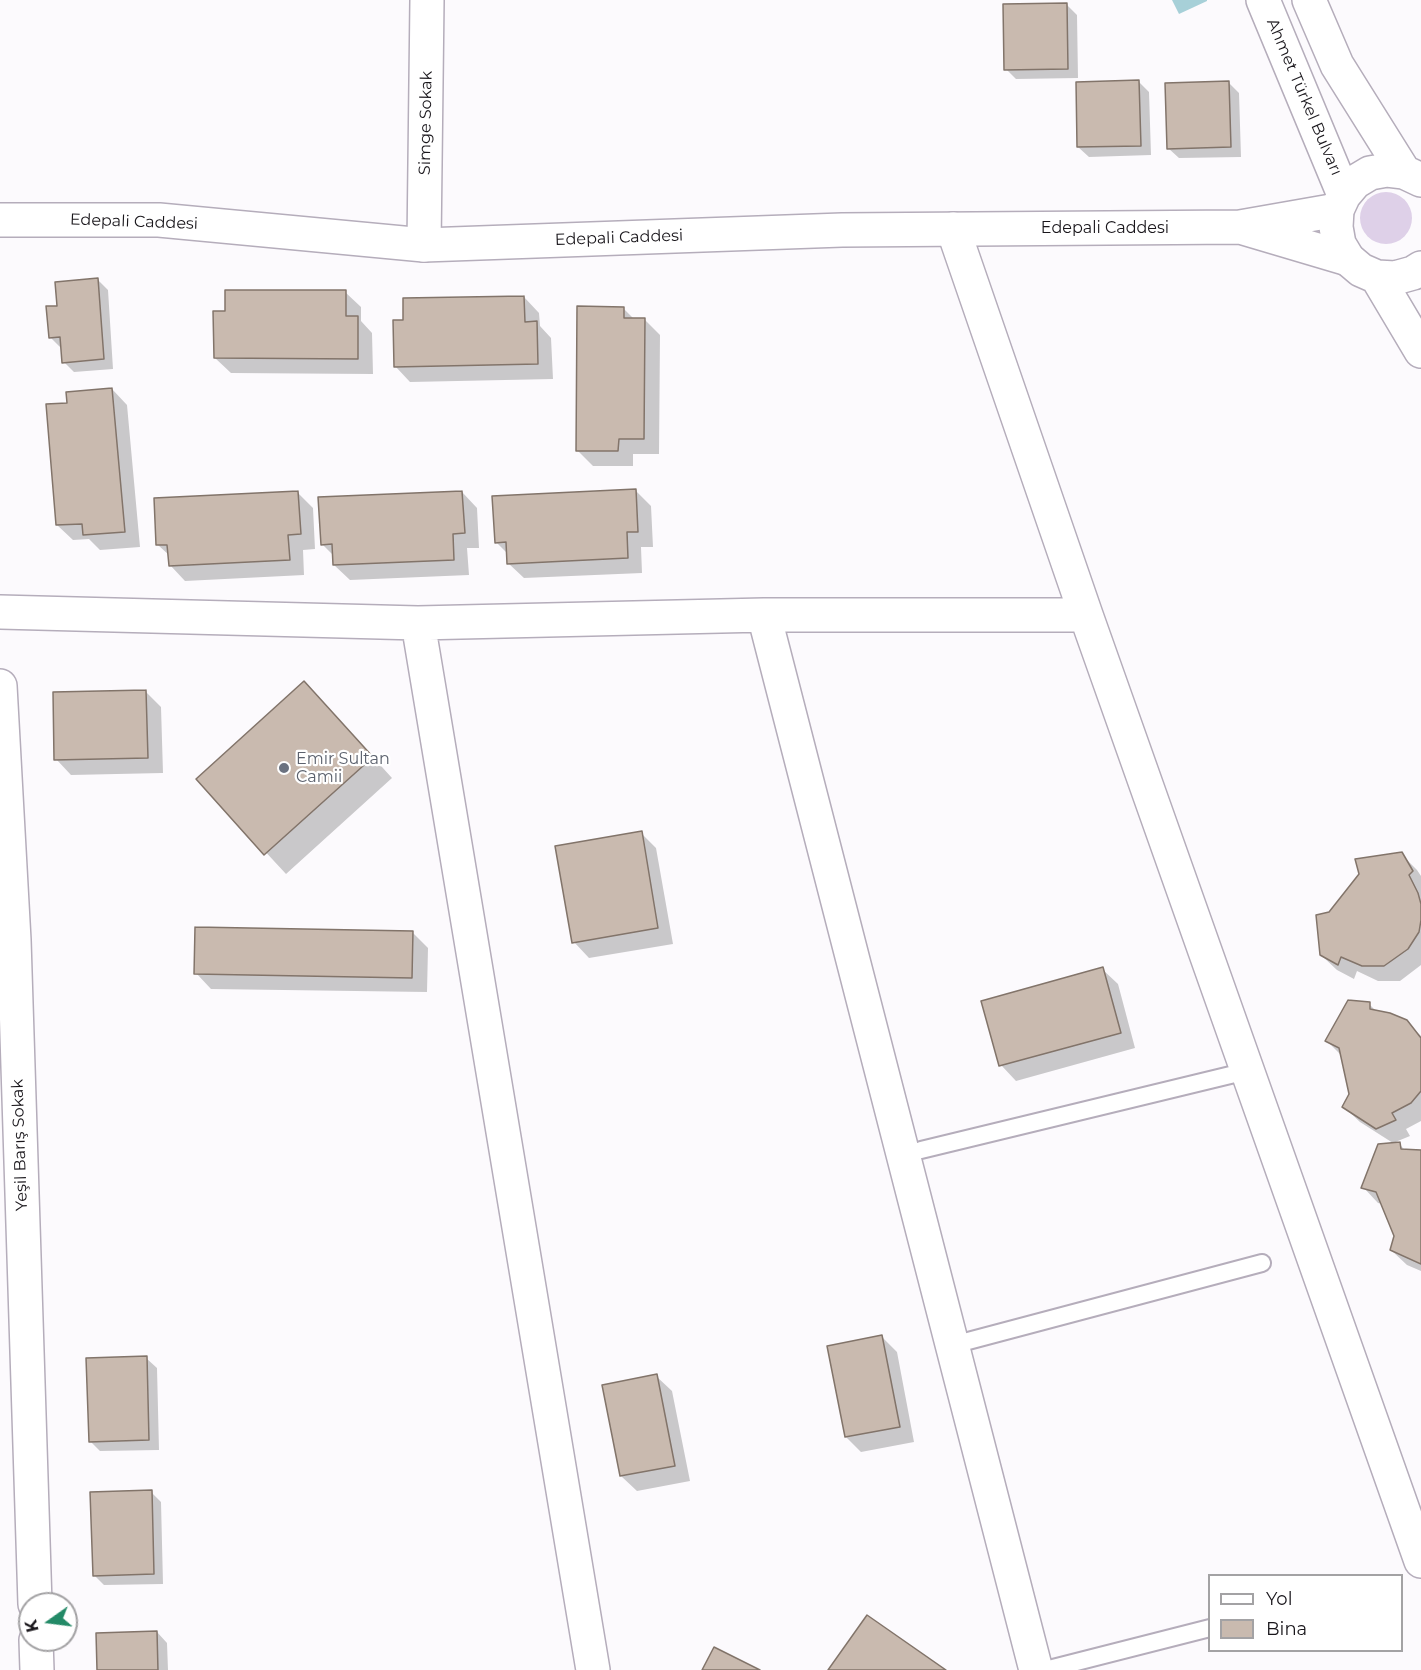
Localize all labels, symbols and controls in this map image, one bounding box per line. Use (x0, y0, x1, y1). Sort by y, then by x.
street label: Ahmet Türkel Bulvarı (1262, 16, 1346, 178)
street label: Simge Sokak (415, 71, 437, 175)
street label: Edepali Caddesi (70, 210, 198, 234)
street label: Edepali Caddesi (1041, 218, 1169, 238)
street label: Edepali Caddesi (555, 226, 683, 250)
place label: Emir Sultan Camii (296, 749, 390, 787)
marker: Emir Sultan Camii (277, 761, 291, 775)
street label: Yeşil Barış Sokak (8, 1079, 32, 1211)
legend (1208, 1574, 1403, 1652)
text: Yol (1266, 1588, 1292, 1610)
north arrow (18, 1592, 78, 1652)
text: K (21, 1618, 43, 1634)
text: Bina (1266, 1618, 1307, 1640)

